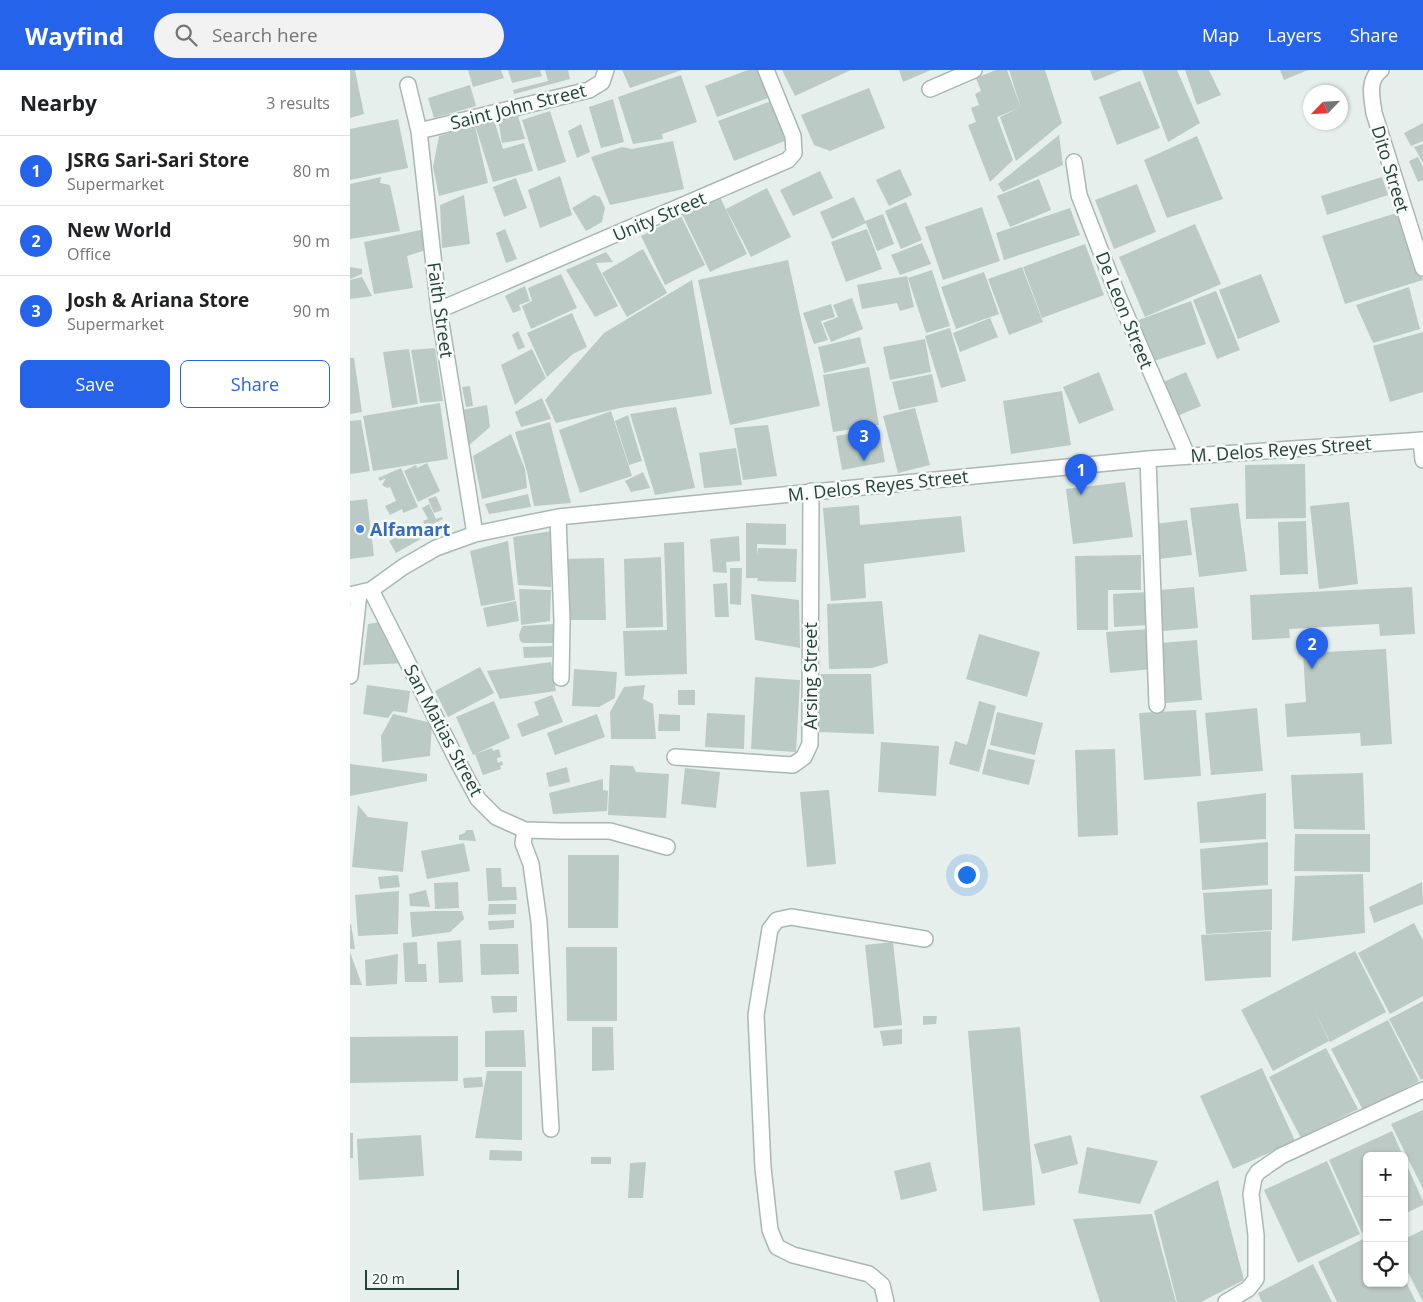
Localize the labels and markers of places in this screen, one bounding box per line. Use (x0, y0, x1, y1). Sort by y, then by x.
pin: 3 (848, 420, 880, 461)
pin: 1 (1065, 454, 1097, 495)
place label: Alfamart (370, 517, 450, 541)
marker: Alfamart (354, 523, 366, 535)
pin: 2 (1296, 628, 1328, 669)

